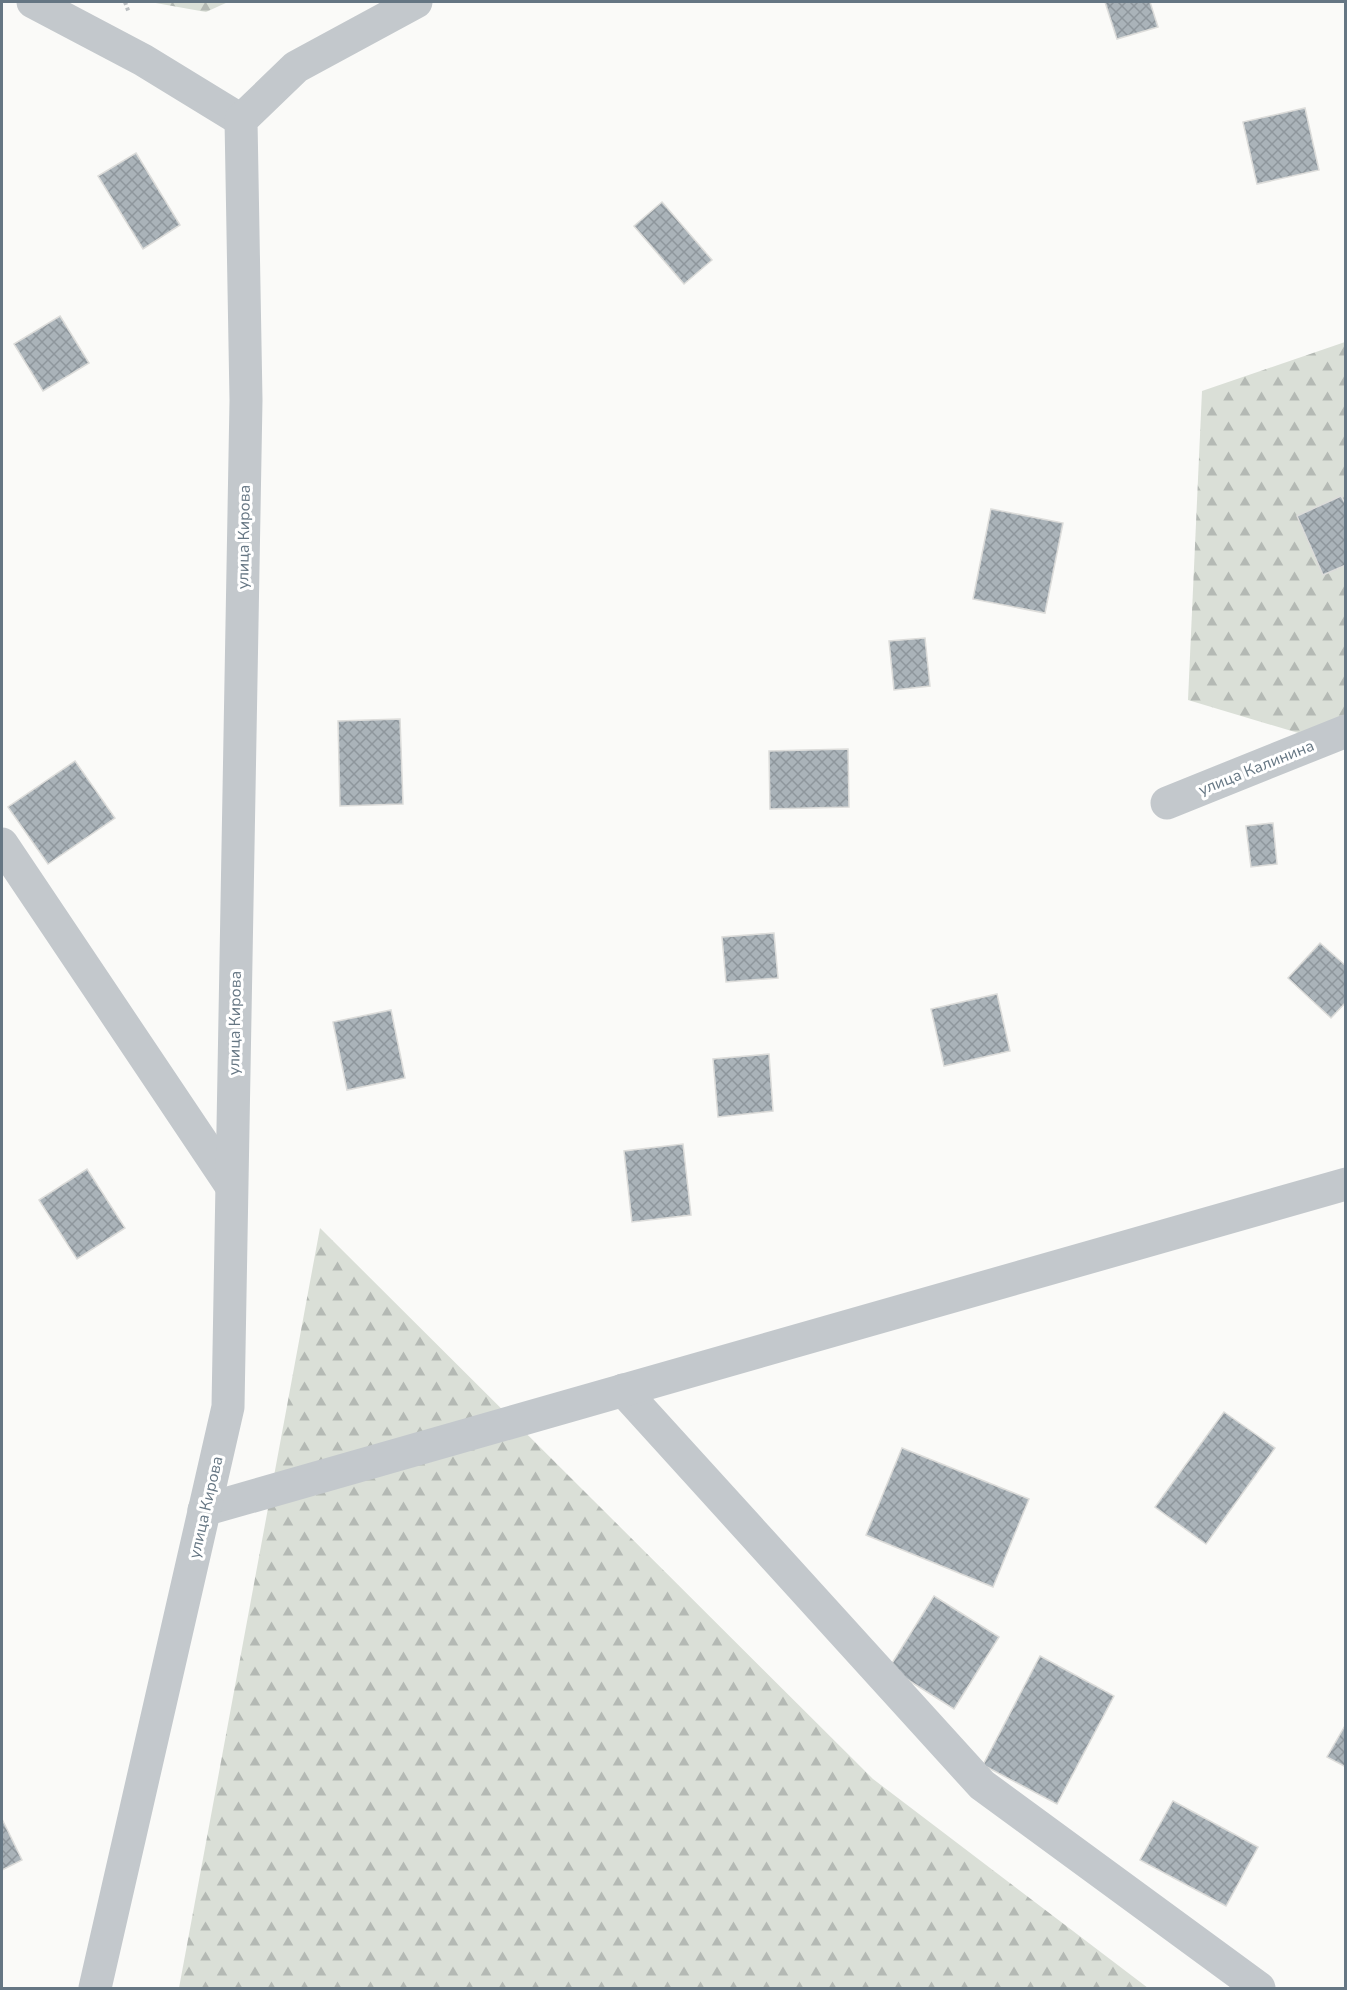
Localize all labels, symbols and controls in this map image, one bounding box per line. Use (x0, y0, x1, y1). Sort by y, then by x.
street label: улица Кирова (232, 485, 256, 589)
street label: улица Калинина (1195, 735, 1317, 801)
street label: улица Кирова (223, 971, 247, 1075)
street label: улица Кирова (184, 1454, 228, 1560)

